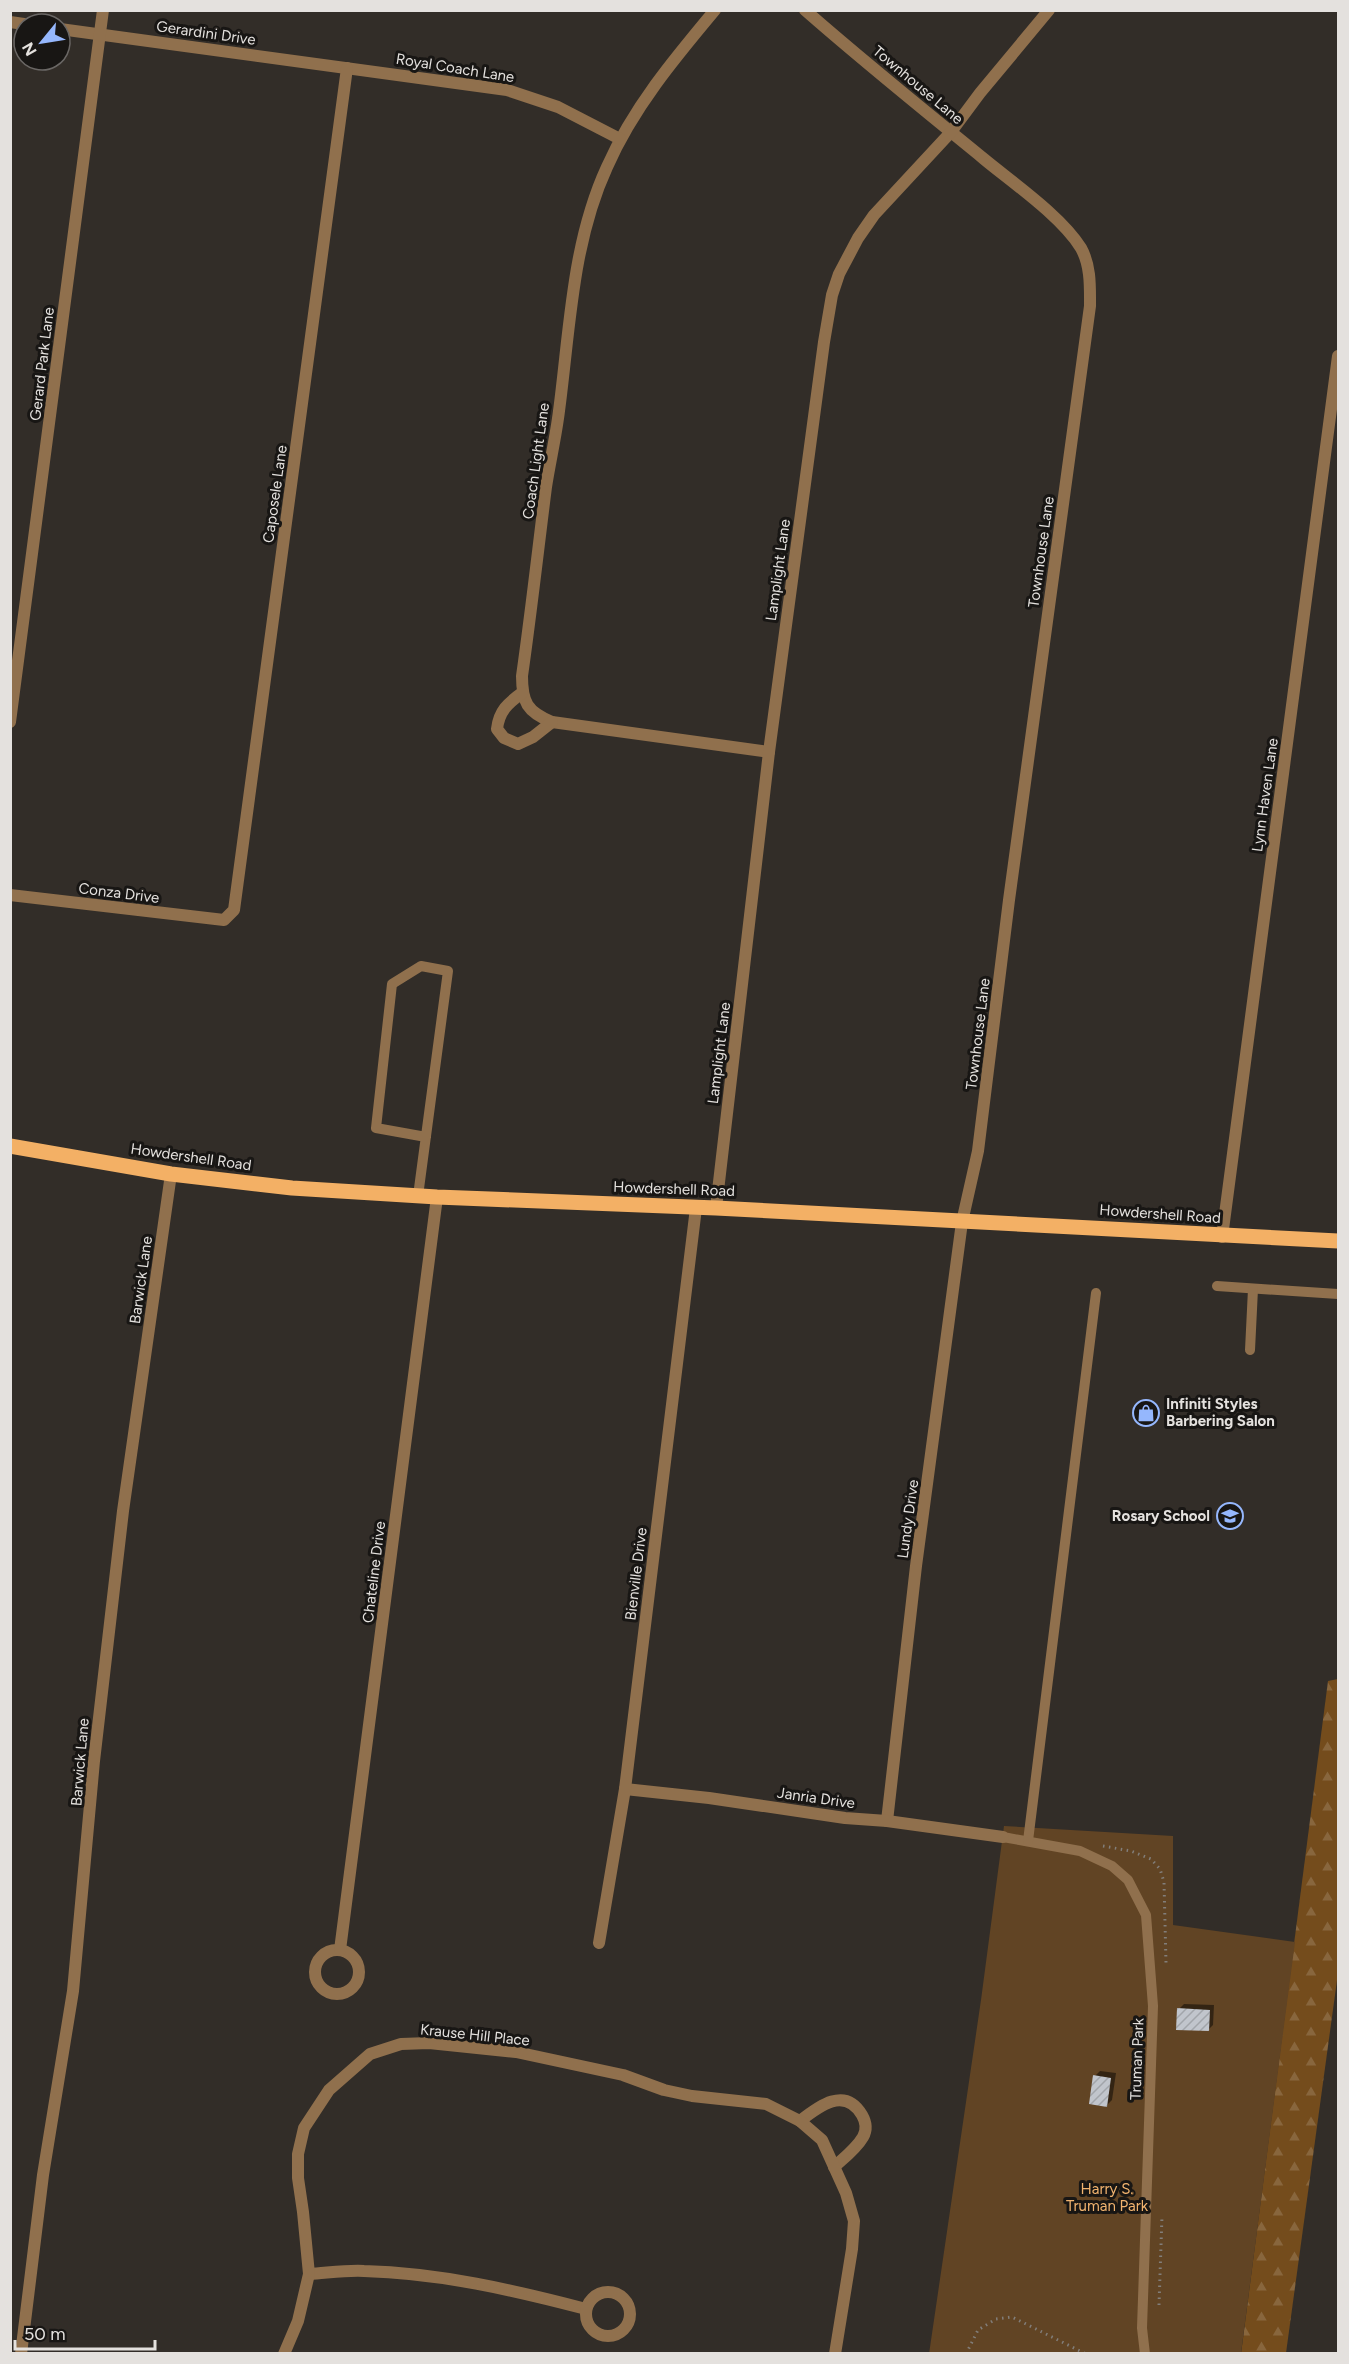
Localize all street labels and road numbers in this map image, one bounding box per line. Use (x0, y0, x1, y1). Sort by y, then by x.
street label: Gerardini Drive (155, 17, 257, 49)
street label: Townhouse Lane (869, 42, 967, 128)
street label: Royal Coach Lane (395, 50, 515, 86)
street label: Gerard Park Lane (26, 306, 58, 422)
street label: Coach Light Lane (519, 402, 553, 520)
street label: Caposele Lane (259, 444, 291, 544)
street label: Townhouse Lane (1024, 495, 1058, 609)
street label: Lamplight Lane (762, 518, 794, 622)
street label: Lynn Haven Lane (1248, 737, 1282, 853)
street label: Conza Drive (78, 879, 160, 907)
street label: Townhouse Lane (962, 977, 994, 1091)
street label: Lamplight Lane (704, 1001, 734, 1105)
street label: Howdershell Road (129, 1140, 253, 1174)
street label: Howdershell Road (613, 1178, 735, 1200)
street label: Howdershell Road (1099, 1201, 1221, 1227)
street label: Barwick Lane (126, 1235, 156, 1325)
street label: Lundy Drive (894, 1478, 922, 1560)
street label: Chateline Drive (359, 1520, 389, 1624)
street label: Bienville Drive (621, 1526, 651, 1622)
street label: Barwick Lane (67, 1717, 93, 1807)
street label: Janria Drive (776, 1784, 856, 1812)
street label: Truman Park (1127, 2017, 1147, 2100)
street label: Krause Hill Place (419, 2020, 531, 2050)

